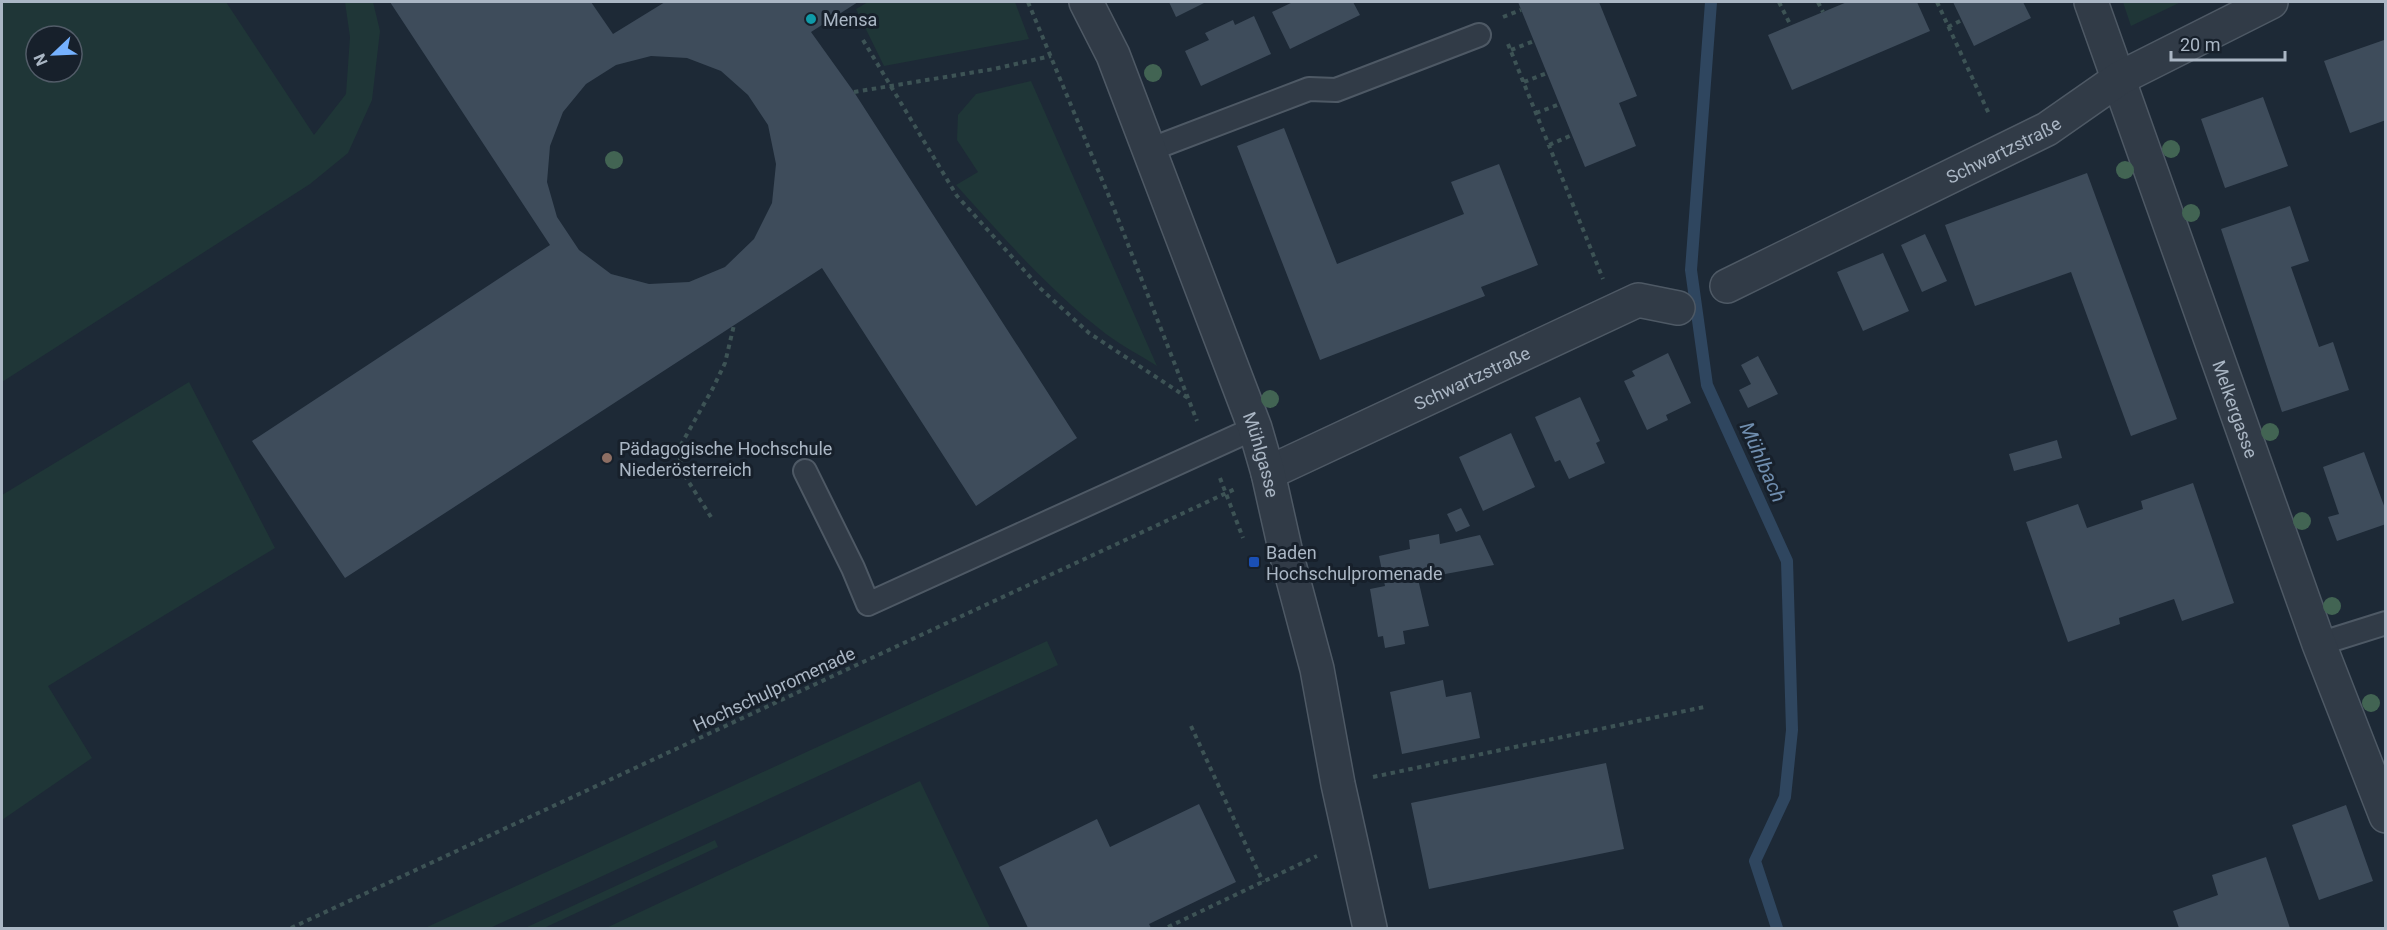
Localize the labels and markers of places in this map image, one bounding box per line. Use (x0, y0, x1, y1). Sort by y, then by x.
place label: Mensa (823, 9, 877, 30)
marker: Mensa (804, 12, 818, 26)
place label: Pädagogische Hochschule Niederösterreich (619, 438, 832, 480)
marker: Pädagogische Hochschule Niederösterreich (600, 451, 614, 465)
place label: Baden Hochschulpromenade (1266, 542, 1442, 584)
marker: Baden Hochschulpromenade (1247, 555, 1261, 569)

